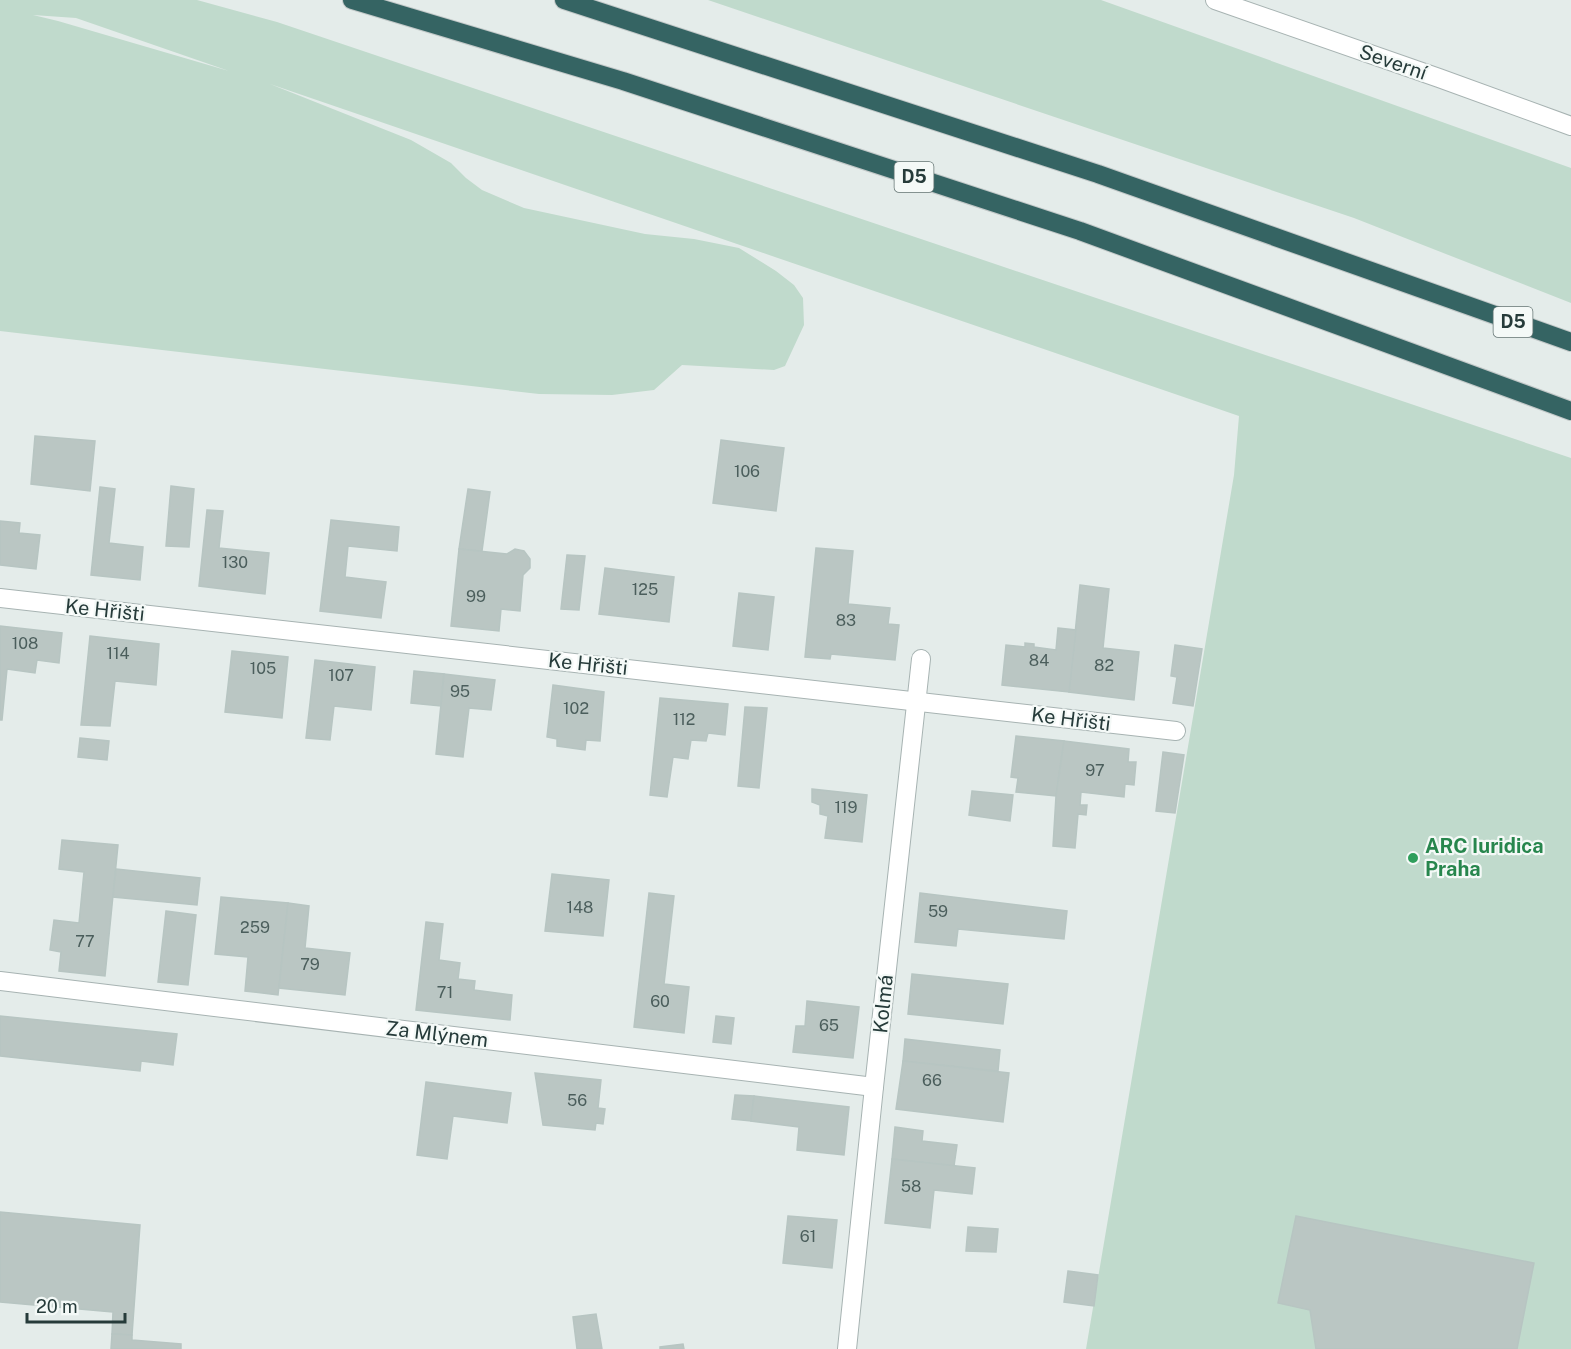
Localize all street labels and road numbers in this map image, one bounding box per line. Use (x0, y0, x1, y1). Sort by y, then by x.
street label: Severní (1356, 39, 1431, 85)
road number: D5 (894, 162, 934, 192)
road number: D5 (1494, 307, 1532, 337)
street label: Ke Hřišti (64, 594, 146, 626)
street label: Ke Hřišti (547, 648, 629, 680)
street label: Ke Hřišti (1030, 702, 1112, 736)
street label: Kolmá (868, 974, 898, 1034)
street label: Za Mlýnem (384, 1016, 490, 1052)

